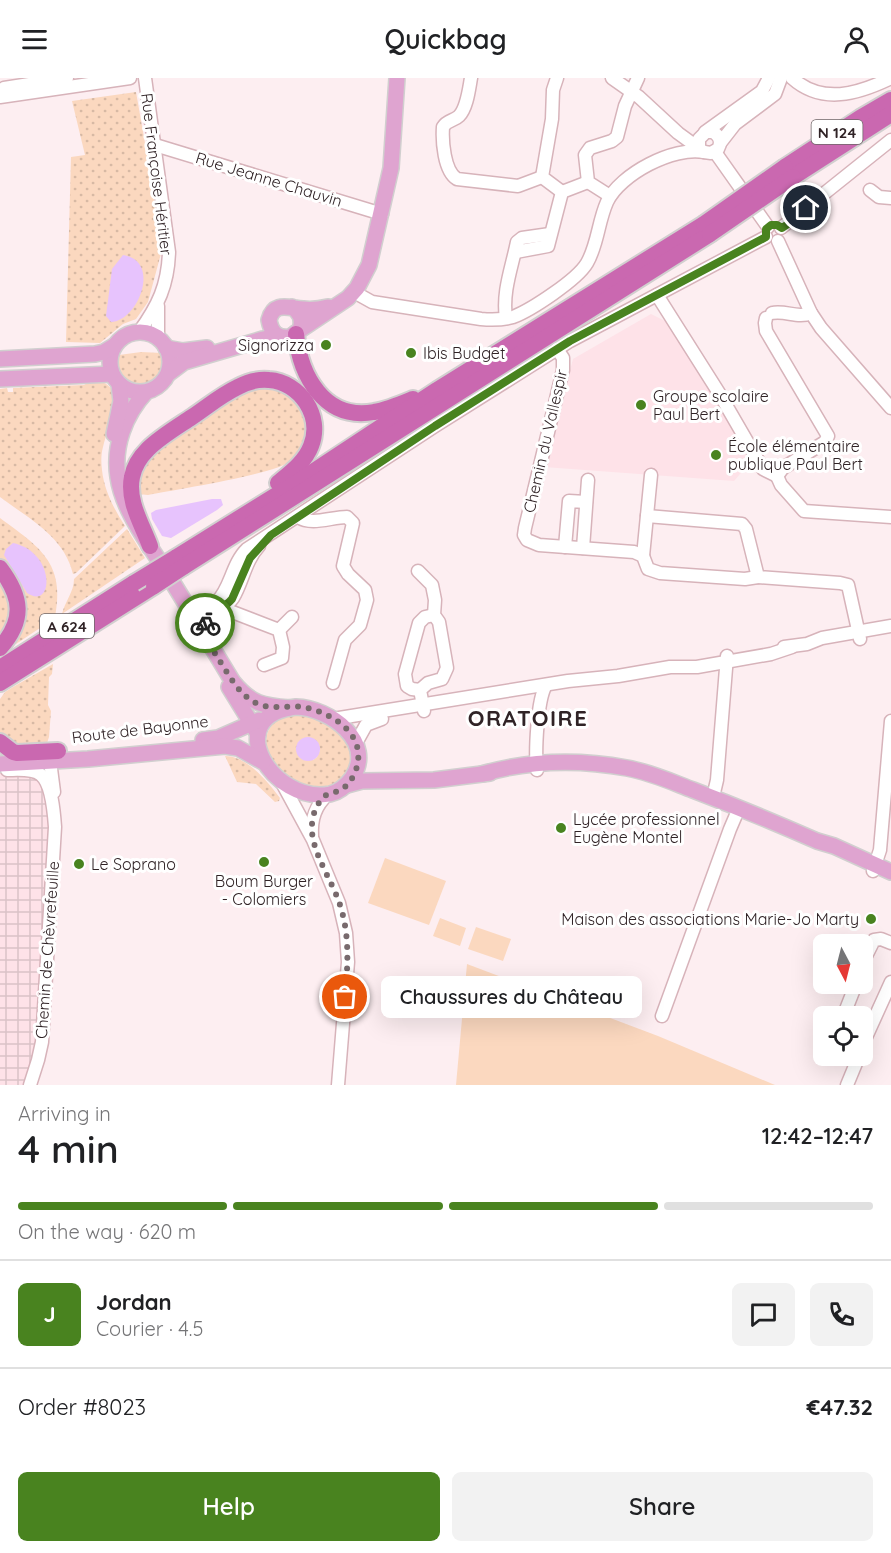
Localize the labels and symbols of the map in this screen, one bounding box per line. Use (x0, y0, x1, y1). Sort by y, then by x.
street label: Rue Françoise Héritier (137, 92, 177, 256)
road number: N 124 (812, 120, 862, 144)
street label: Rue Jeanne Chauvin (193, 147, 345, 211)
pin (780, 182, 831, 233)
place label: Signorizza (238, 335, 314, 355)
marker: Signorizza (319, 338, 333, 352)
place label: Ibis Budget (423, 343, 505, 363)
marker: Ibis Budget (404, 346, 418, 360)
street label: Chemin du Vallespir (519, 367, 571, 515)
place label: Groupe scolaire Paul Bert (653, 386, 769, 424)
marker: Groupe scolaire Paul Bert (634, 398, 648, 412)
place label: École élémentaire publique Paul Bert (728, 436, 863, 474)
marker: École élémentaire publique Paul Bert (709, 448, 723, 462)
courier (175, 593, 235, 653)
road number: A 624 (40, 614, 94, 638)
district label: ORATOIRE (468, 704, 588, 732)
street label: Route de Bayonne (70, 711, 210, 747)
place label: Lycée professionnel Eugène Montel (573, 809, 720, 847)
marker: Lycée professionnel Eugène Montel (554, 821, 568, 835)
place label: Le Soprano (91, 854, 176, 874)
marker: Boum Burger - Colomiers (257, 855, 271, 869)
marker: Le Soprano (72, 857, 86, 871)
street label: Chemin de Chèvrefeuille (31, 860, 63, 1040)
place label: Boum Burger - Colomiers (215, 871, 313, 909)
place label: Maison des associations Marie-Jo Marty (561, 909, 859, 929)
marker: Maison des associations Marie-Jo Marty (864, 912, 878, 926)
north arrow (813, 934, 873, 994)
pin (319, 971, 370, 1022)
callout: Chaussures du Château (381, 976, 642, 1018)

